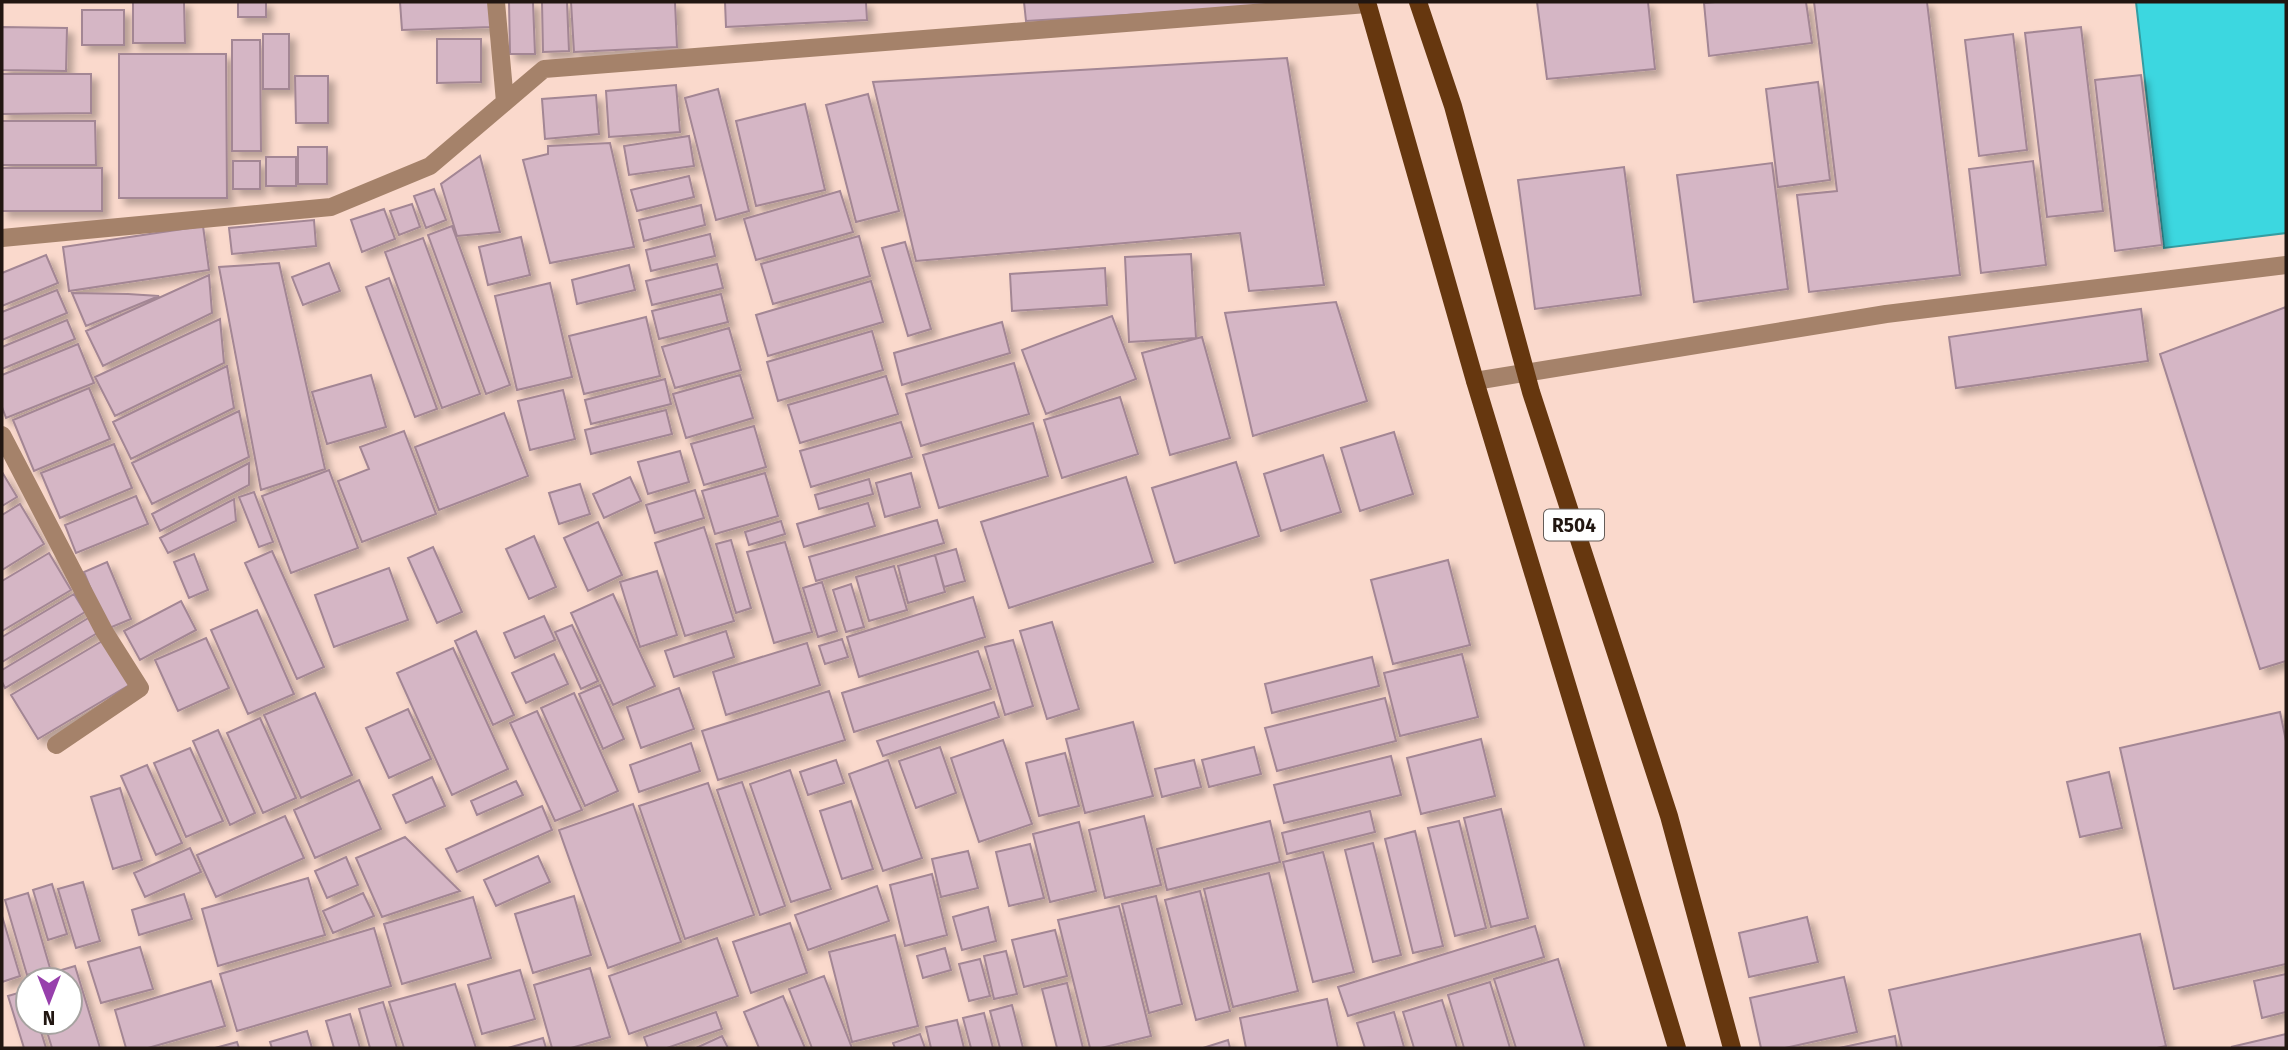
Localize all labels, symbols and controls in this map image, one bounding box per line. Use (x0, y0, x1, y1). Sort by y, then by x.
road number: R504 (1544, 510, 1604, 540)
north arrow (14, 966, 84, 1036)
text: N (43, 1006, 55, 1029)

